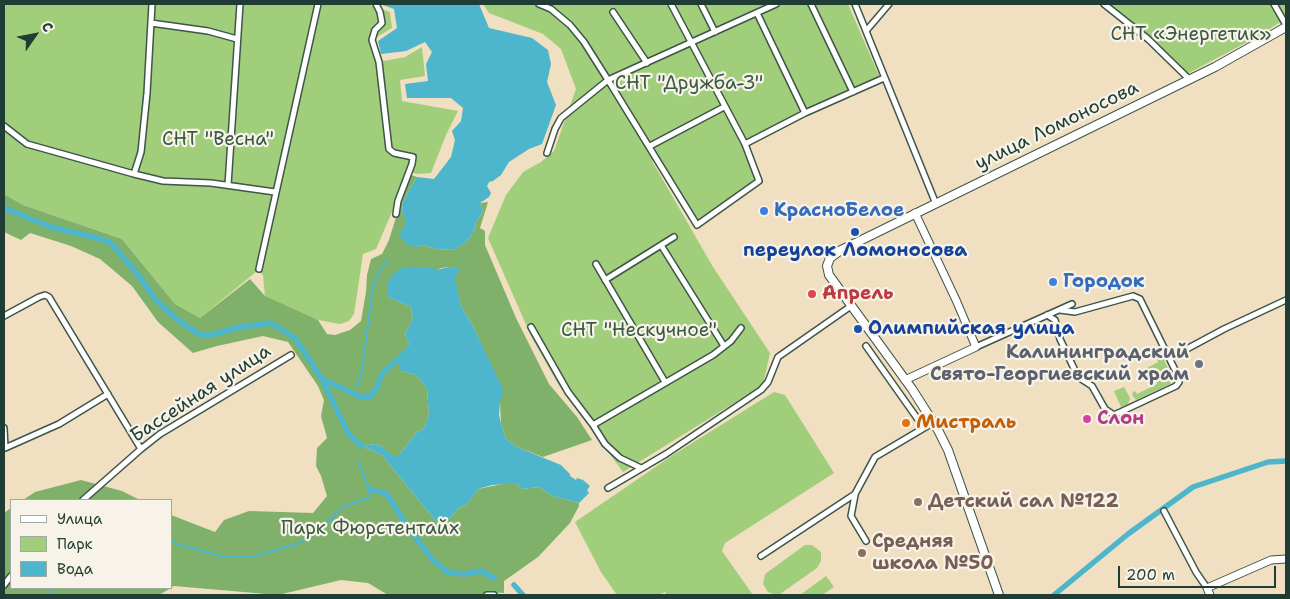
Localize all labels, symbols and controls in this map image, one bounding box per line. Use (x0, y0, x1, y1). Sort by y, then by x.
north arrow (10, 10, 60, 60)
text: С (38, 18, 57, 35)
park label: СНТ «Энергетик» (1111, 24, 1271, 46)
park label: СНТ "Дружба-3" (615, 73, 763, 95)
street label: улица Ломоносова (972, 77, 1142, 175)
park label: СНТ "Весна" (162, 129, 274, 151)
place label: КрасноБелое (774, 200, 904, 222)
marker: КрасноБелое (758, 205, 770, 217)
marker: переулок Ломоносова (849, 226, 861, 238)
place label: переулок Ломоносова (743, 240, 967, 262)
place label: Городок (1063, 271, 1145, 293)
marker: Городок (1047, 276, 1059, 288)
place label: Апрель (822, 283, 893, 305)
marker: Апрель (806, 288, 818, 300)
place label: Олимпийская улица (868, 318, 1074, 340)
park label: СНТ "Нескучное" (561, 320, 717, 342)
marker: Олимпийская улица (852, 323, 864, 335)
street label: Бассейная улица (127, 340, 275, 448)
place label: Калининградский Свято-Георгиевский храм (930, 342, 1189, 386)
marker: Калининградский Свято-Георгиевский храм (1193, 358, 1205, 370)
place label: Слон (1097, 408, 1144, 430)
place label: Мистраль (916, 412, 1016, 434)
marker: Слон (1081, 413, 1093, 425)
marker: Мистраль (900, 417, 912, 429)
place label: Детский сал №122 (928, 491, 1119, 513)
marker: Детский сал №122 (912, 496, 924, 508)
legend (10, 499, 172, 589)
text: Улица (57, 509, 102, 529)
park label: Парк Фюрстентайх (281, 518, 459, 540)
place label: Средняя школа №50 (872, 531, 994, 575)
text: Парк (57, 534, 93, 554)
marker: Средняя школа №50 (856, 547, 868, 559)
scale bar (1120, 556, 1278, 588)
text: Вода (57, 559, 93, 579)
text: 200 m (1126, 565, 1175, 585)

